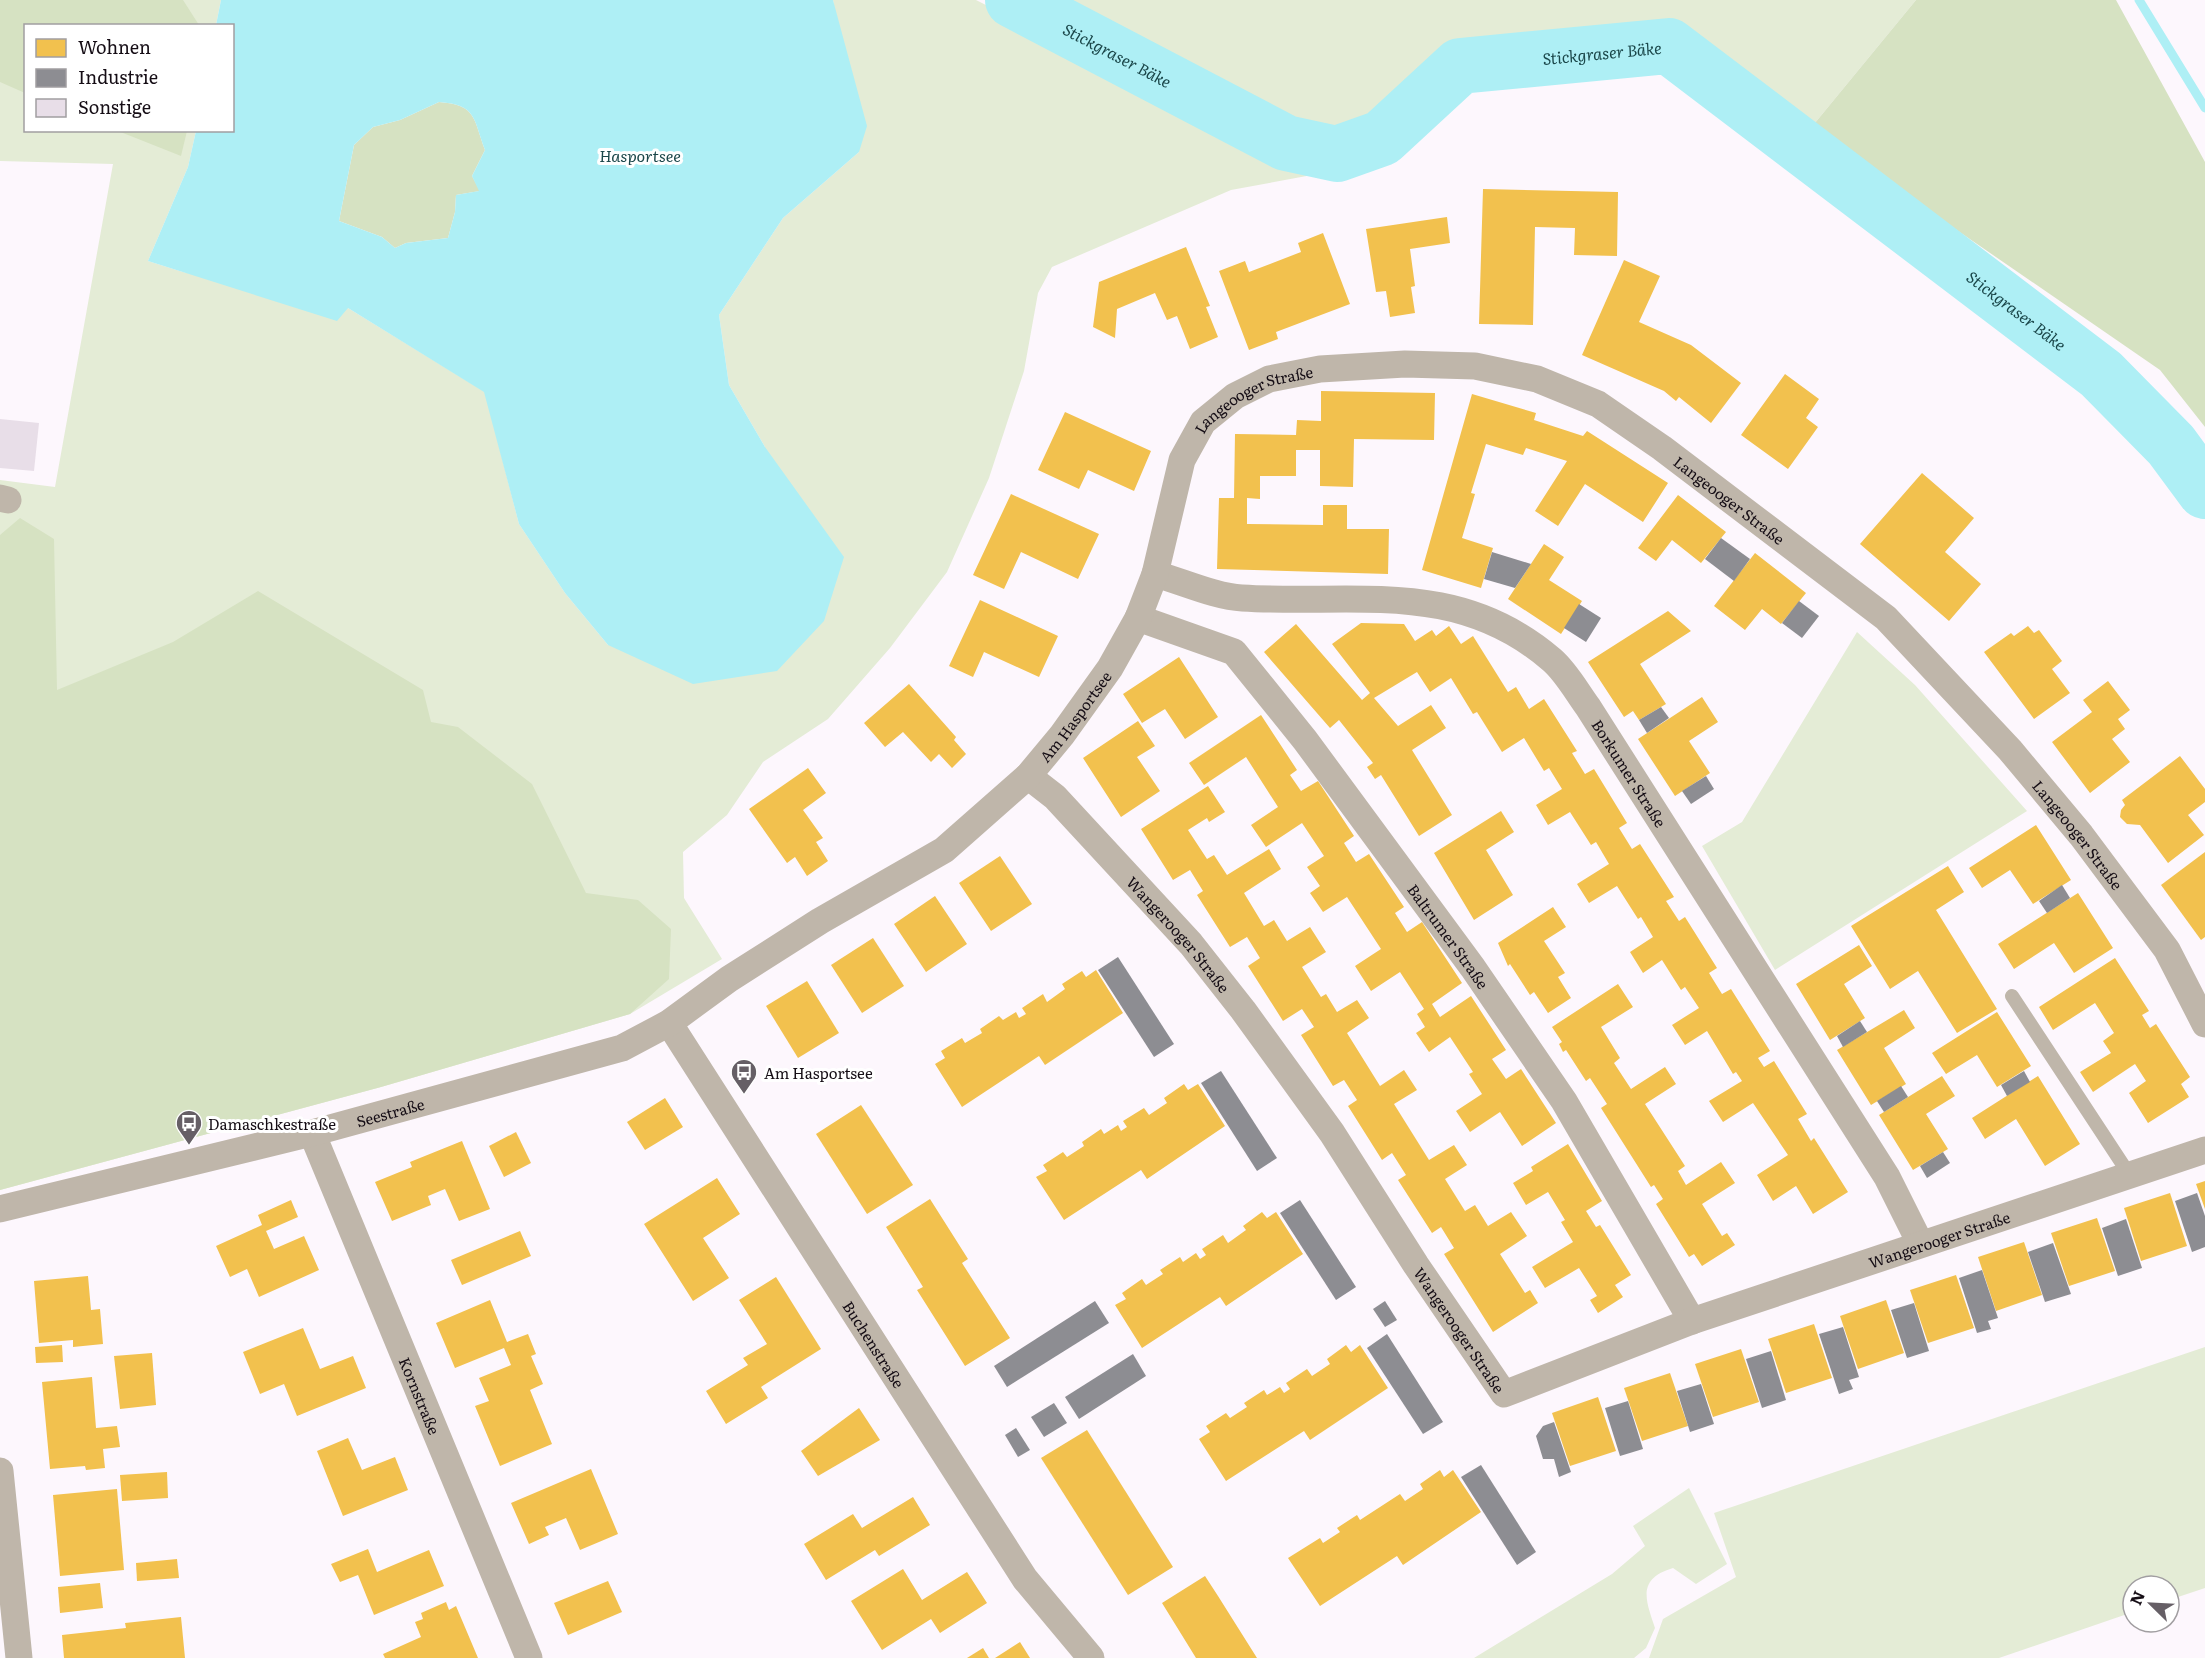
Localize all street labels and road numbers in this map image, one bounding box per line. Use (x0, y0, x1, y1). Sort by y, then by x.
street label: Langeooger Straße (1188, 359, 1315, 437)
street label: Langeooger Straße (1669, 450, 1790, 549)
street label: Am Hasportsee (1033, 665, 1116, 767)
street label: Borkumer Straße (1587, 714, 1673, 831)
street label: Langeooger Straße (2028, 774, 2129, 894)
street label: Wangerooger Straße (1122, 871, 1236, 997)
street label: Baltrumer Straße (1403, 878, 1495, 993)
street label: Seestraße (353, 1091, 427, 1132)
street label: Wangerooger Straße (1865, 1204, 2013, 1273)
street label: Wangerooger Straße (1409, 1262, 1511, 1397)
street label: Buchenstraße (838, 1296, 911, 1392)
street label: Kornstraße (394, 1353, 447, 1438)

